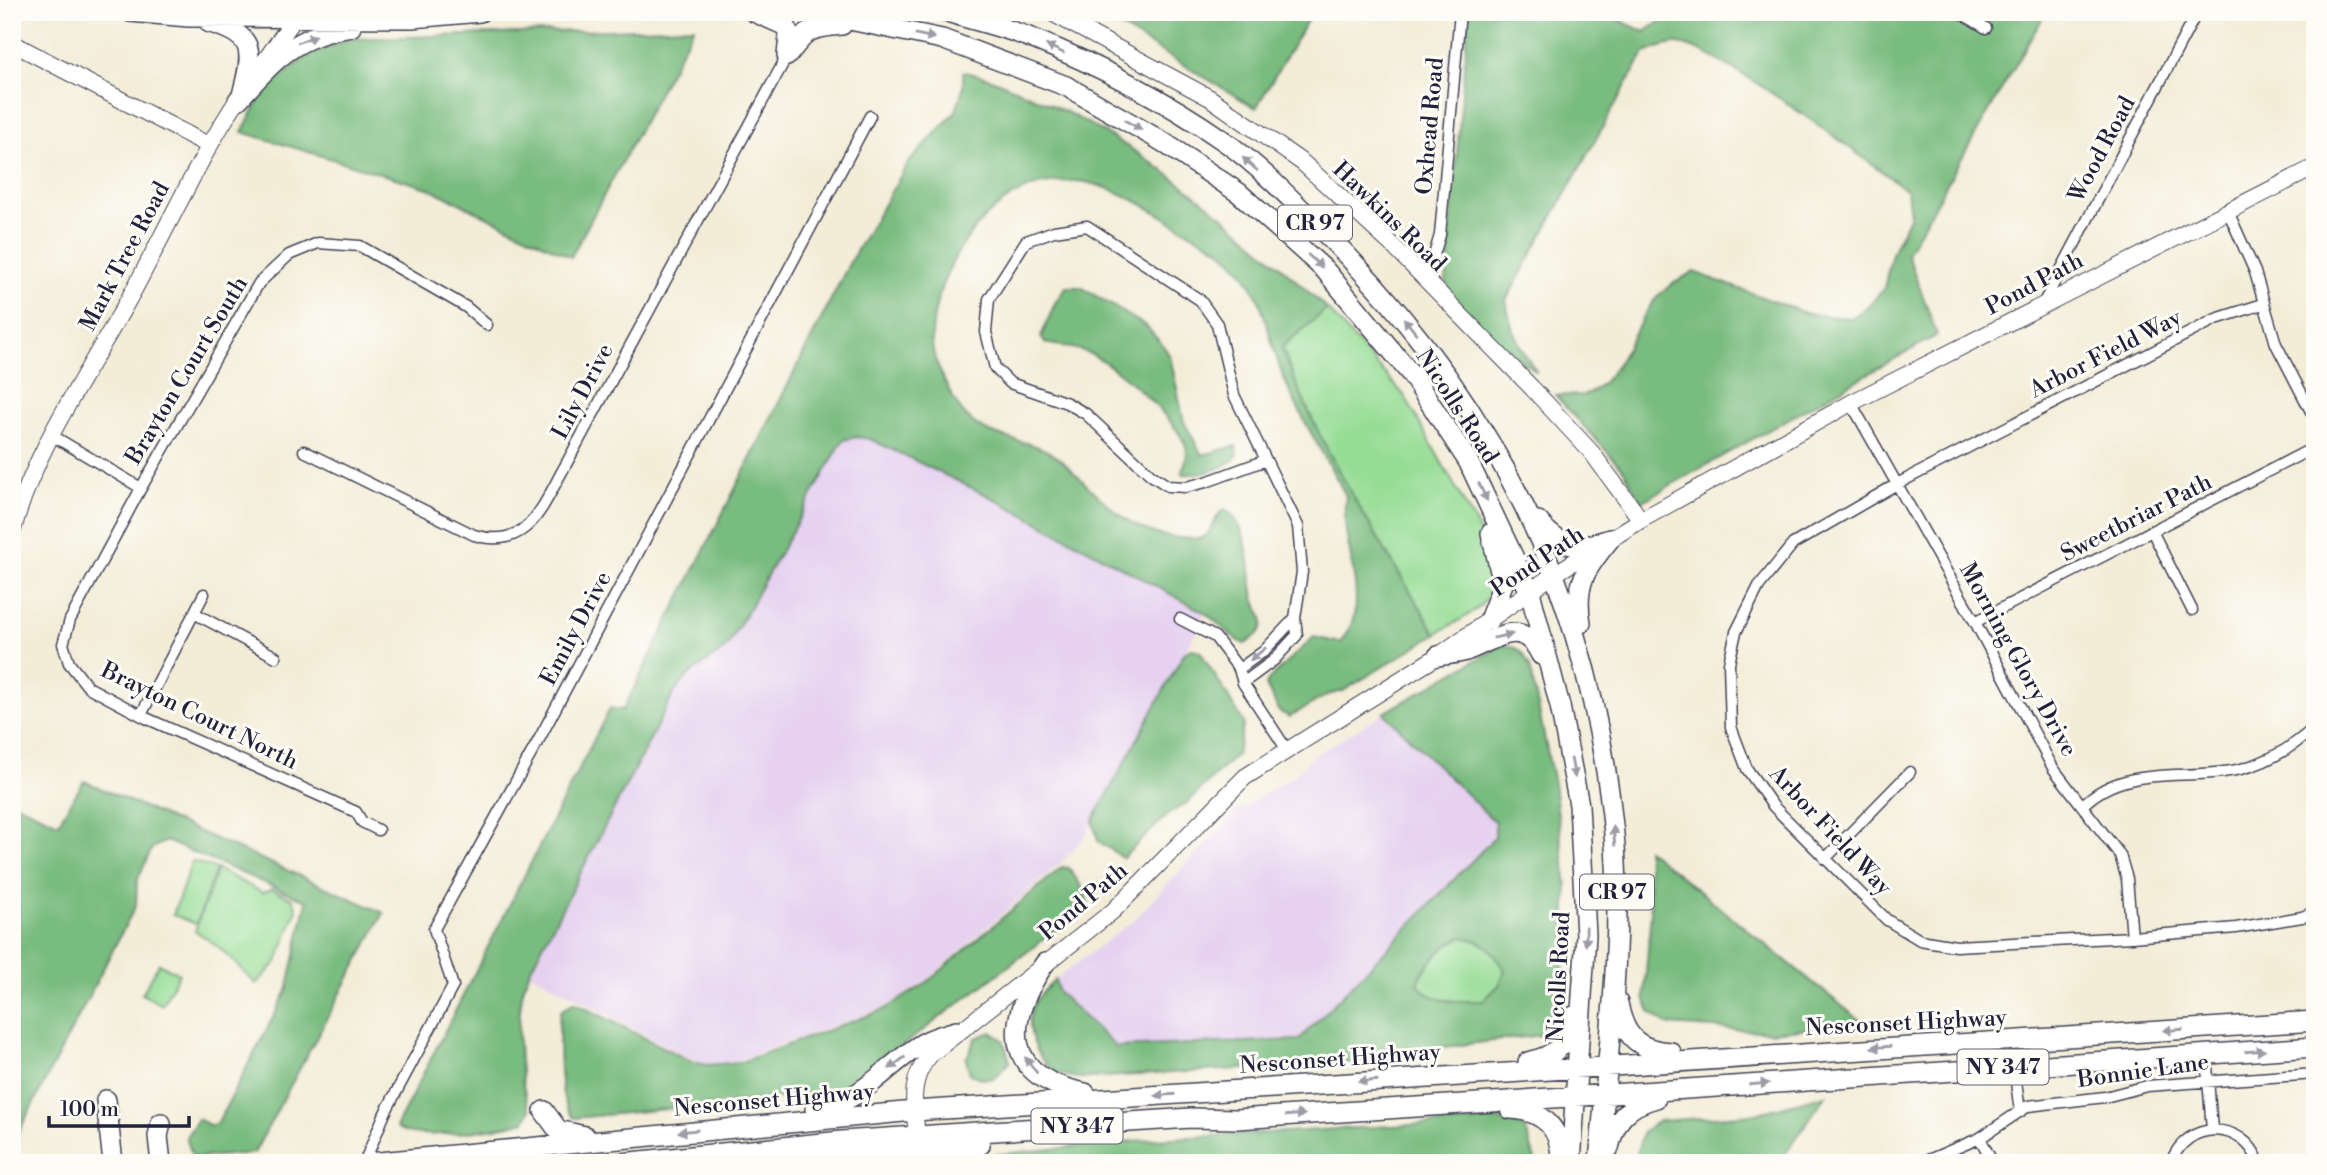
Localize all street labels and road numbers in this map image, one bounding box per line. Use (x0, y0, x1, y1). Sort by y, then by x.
street label: Oxhead Road (1410, 56, 1450, 196)
street label: Wood Road (2062, 92, 2142, 208)
street label: Hawkins Road (1327, 156, 1452, 278)
street label: Mark Tree Road (74, 177, 176, 336)
road number: CR 97 (1278, 206, 1352, 241)
street label: Pond Path (1981, 246, 2088, 321)
street label: Brayton Court South (119, 271, 254, 471)
street label: Arbor Field Way (2024, 303, 2187, 405)
street label: Lily Drive (546, 339, 620, 444)
street label: Nicolls Road (1410, 344, 1505, 469)
street label: Sweetbriar Path (2056, 468, 2217, 568)
street label: Pond Path (1485, 520, 1590, 603)
street label: Morning Glory Drive (1953, 558, 2083, 761)
street label: Emily Drive (534, 567, 618, 690)
street label: Brayton Court North (96, 656, 303, 776)
street label: Arbor Field Way (1762, 759, 1898, 902)
street label: Pond Path (1034, 856, 1134, 947)
road number: CR 97 (1580, 874, 1654, 910)
street label: Nicolls Road (1542, 911, 1576, 1043)
street label: Nesconset Highway (1805, 1004, 2008, 1042)
street label: Nesconset Highway (1239, 1038, 1442, 1080)
street label: Bonnie Lane (2075, 1048, 2211, 1094)
road number: NY 347 (1958, 1050, 2048, 1084)
street label: Nesconset Highway (673, 1077, 876, 1123)
road number: NY 347 (1032, 1108, 1122, 1144)

